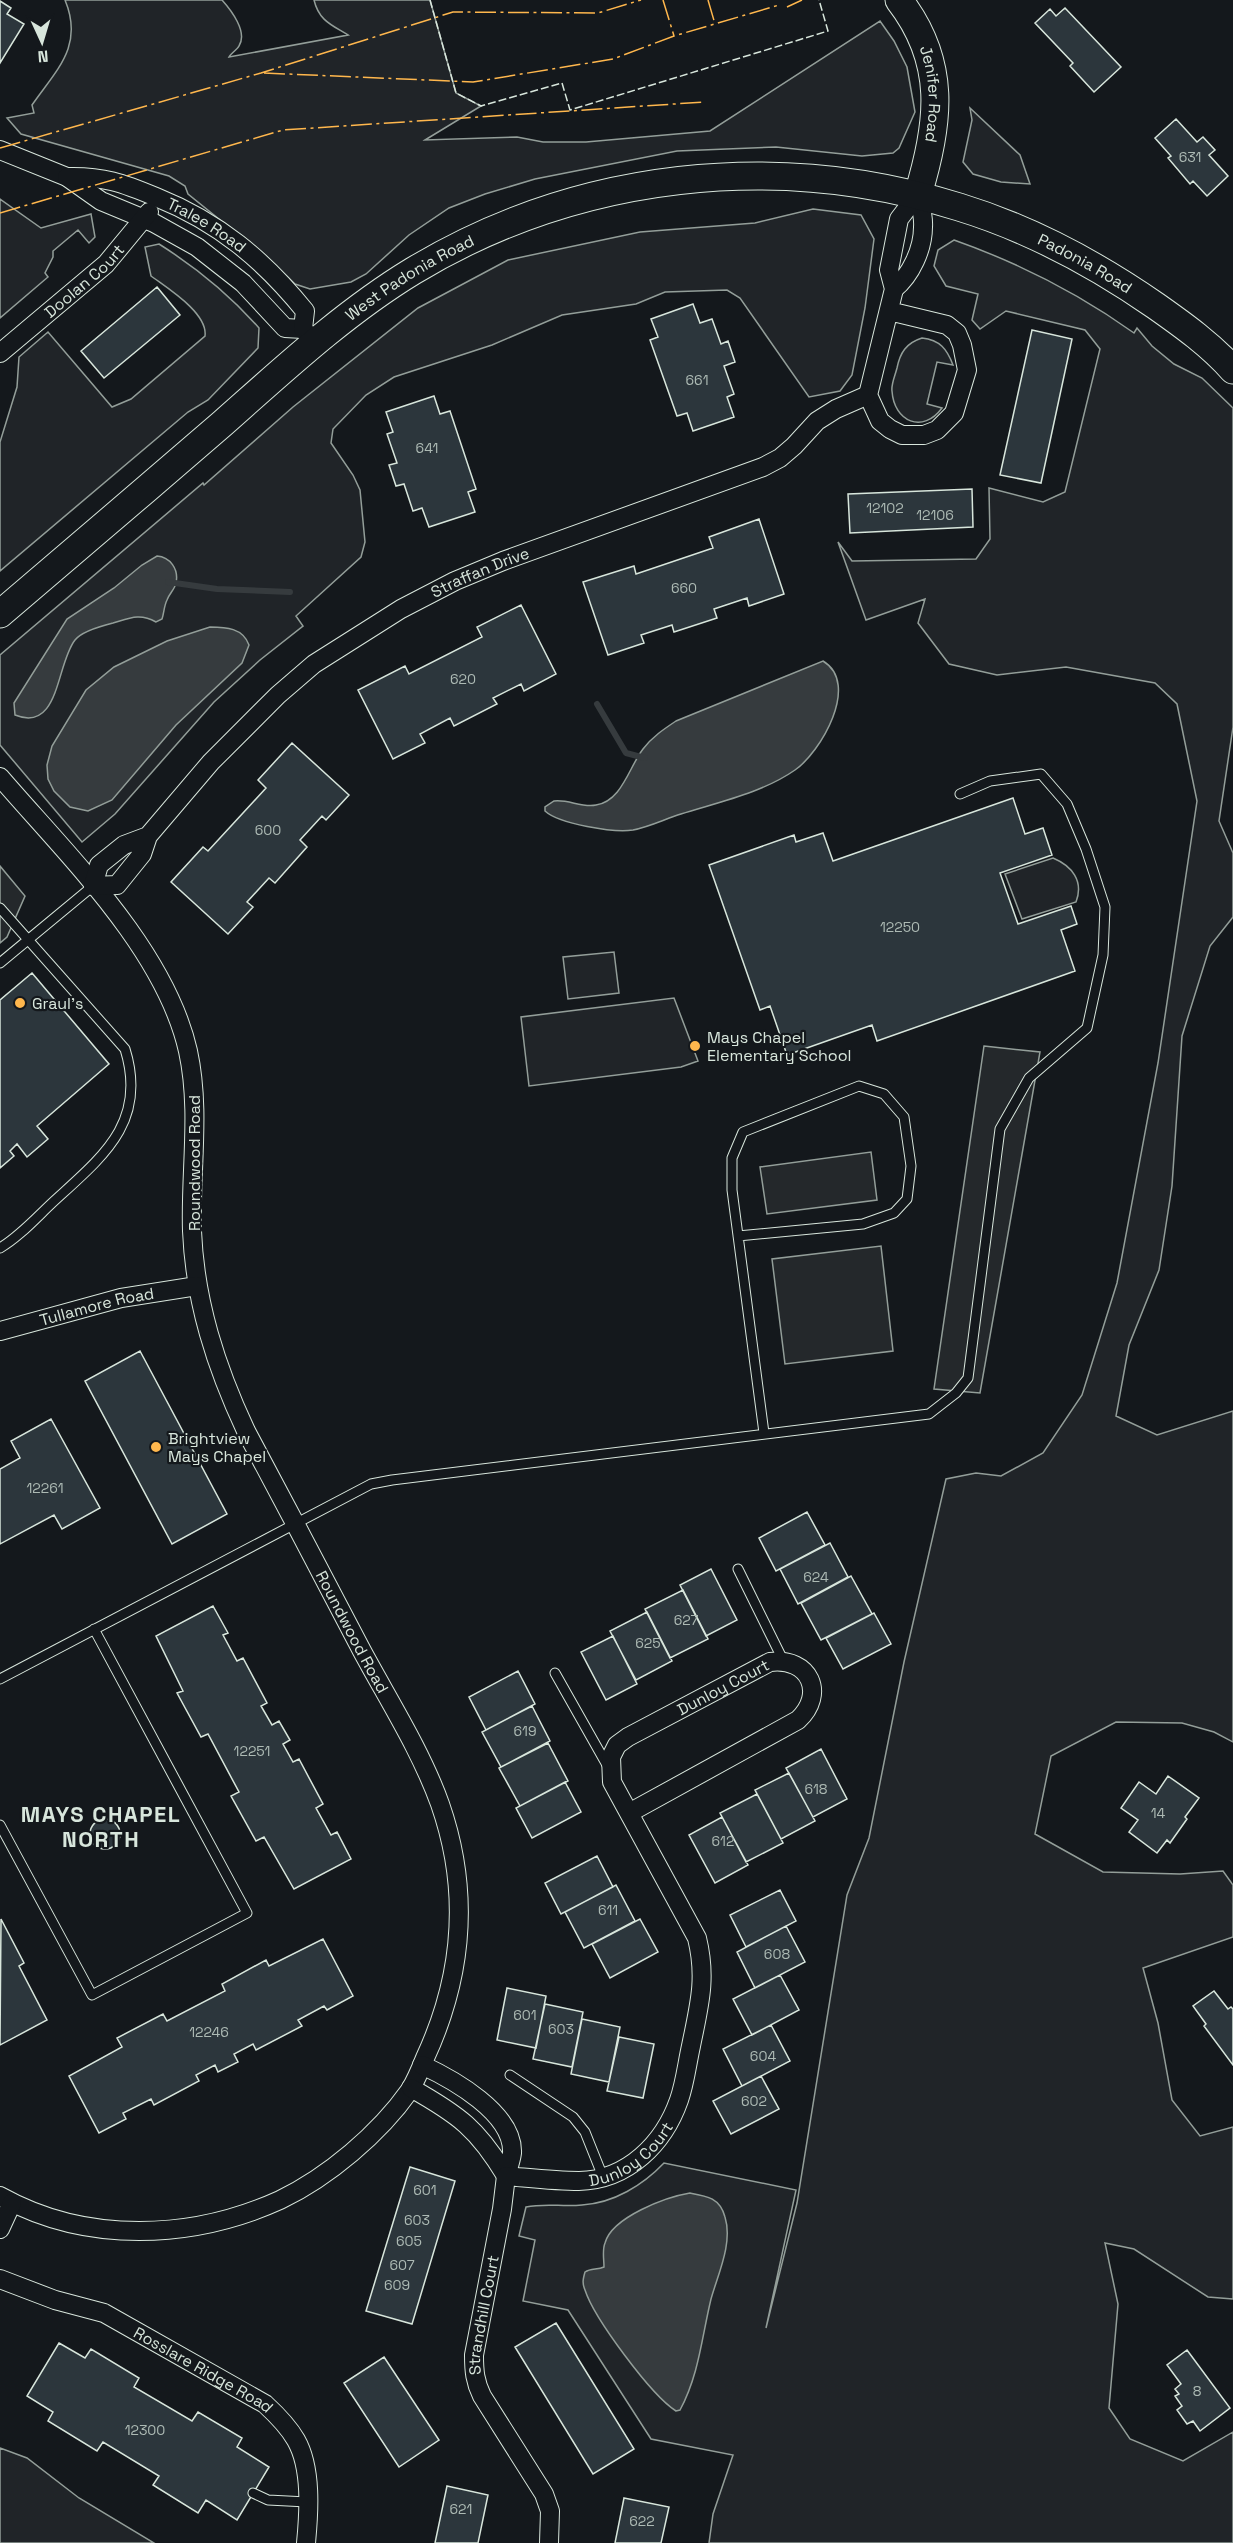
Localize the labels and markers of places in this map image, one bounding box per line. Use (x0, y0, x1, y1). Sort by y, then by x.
place label: Graul's (32, 993, 83, 1014)
marker: Graul's (13, 996, 27, 1010)
place label: Mays Chapel Elementary School (707, 1027, 852, 1066)
marker: Mays Chapel Elementary School (688, 1039, 702, 1053)
place label: Brightview Mays Chapel (168, 1428, 266, 1467)
marker: Brightview Mays Chapel (149, 1440, 163, 1454)

